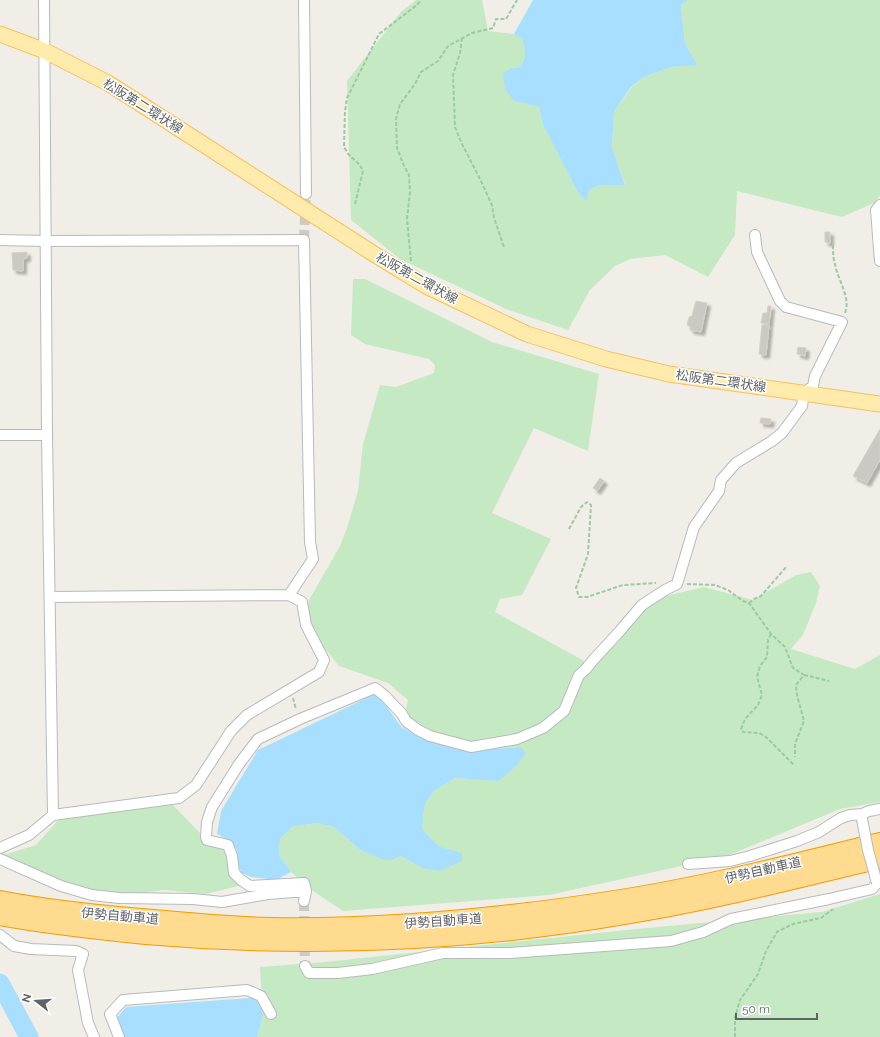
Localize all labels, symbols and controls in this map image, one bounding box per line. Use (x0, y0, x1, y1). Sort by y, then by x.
street label: 松阪第二環状線 (100, 76, 186, 136)
street label: 松阪第二環状線 (374, 249, 460, 307)
street label: 松阪第二環状線 (675, 367, 767, 395)
street label: 伊勢自動車道 (723, 854, 803, 886)
street label: 伊勢自動車道 (80, 905, 160, 927)
street label: 伊勢自動車道 (404, 911, 482, 931)
north arrow (16, 981, 56, 1021)
text: N (19, 992, 34, 1004)
scale bar (736, 995, 817, 1021)
text: 50 m (742, 1002, 770, 1016)

